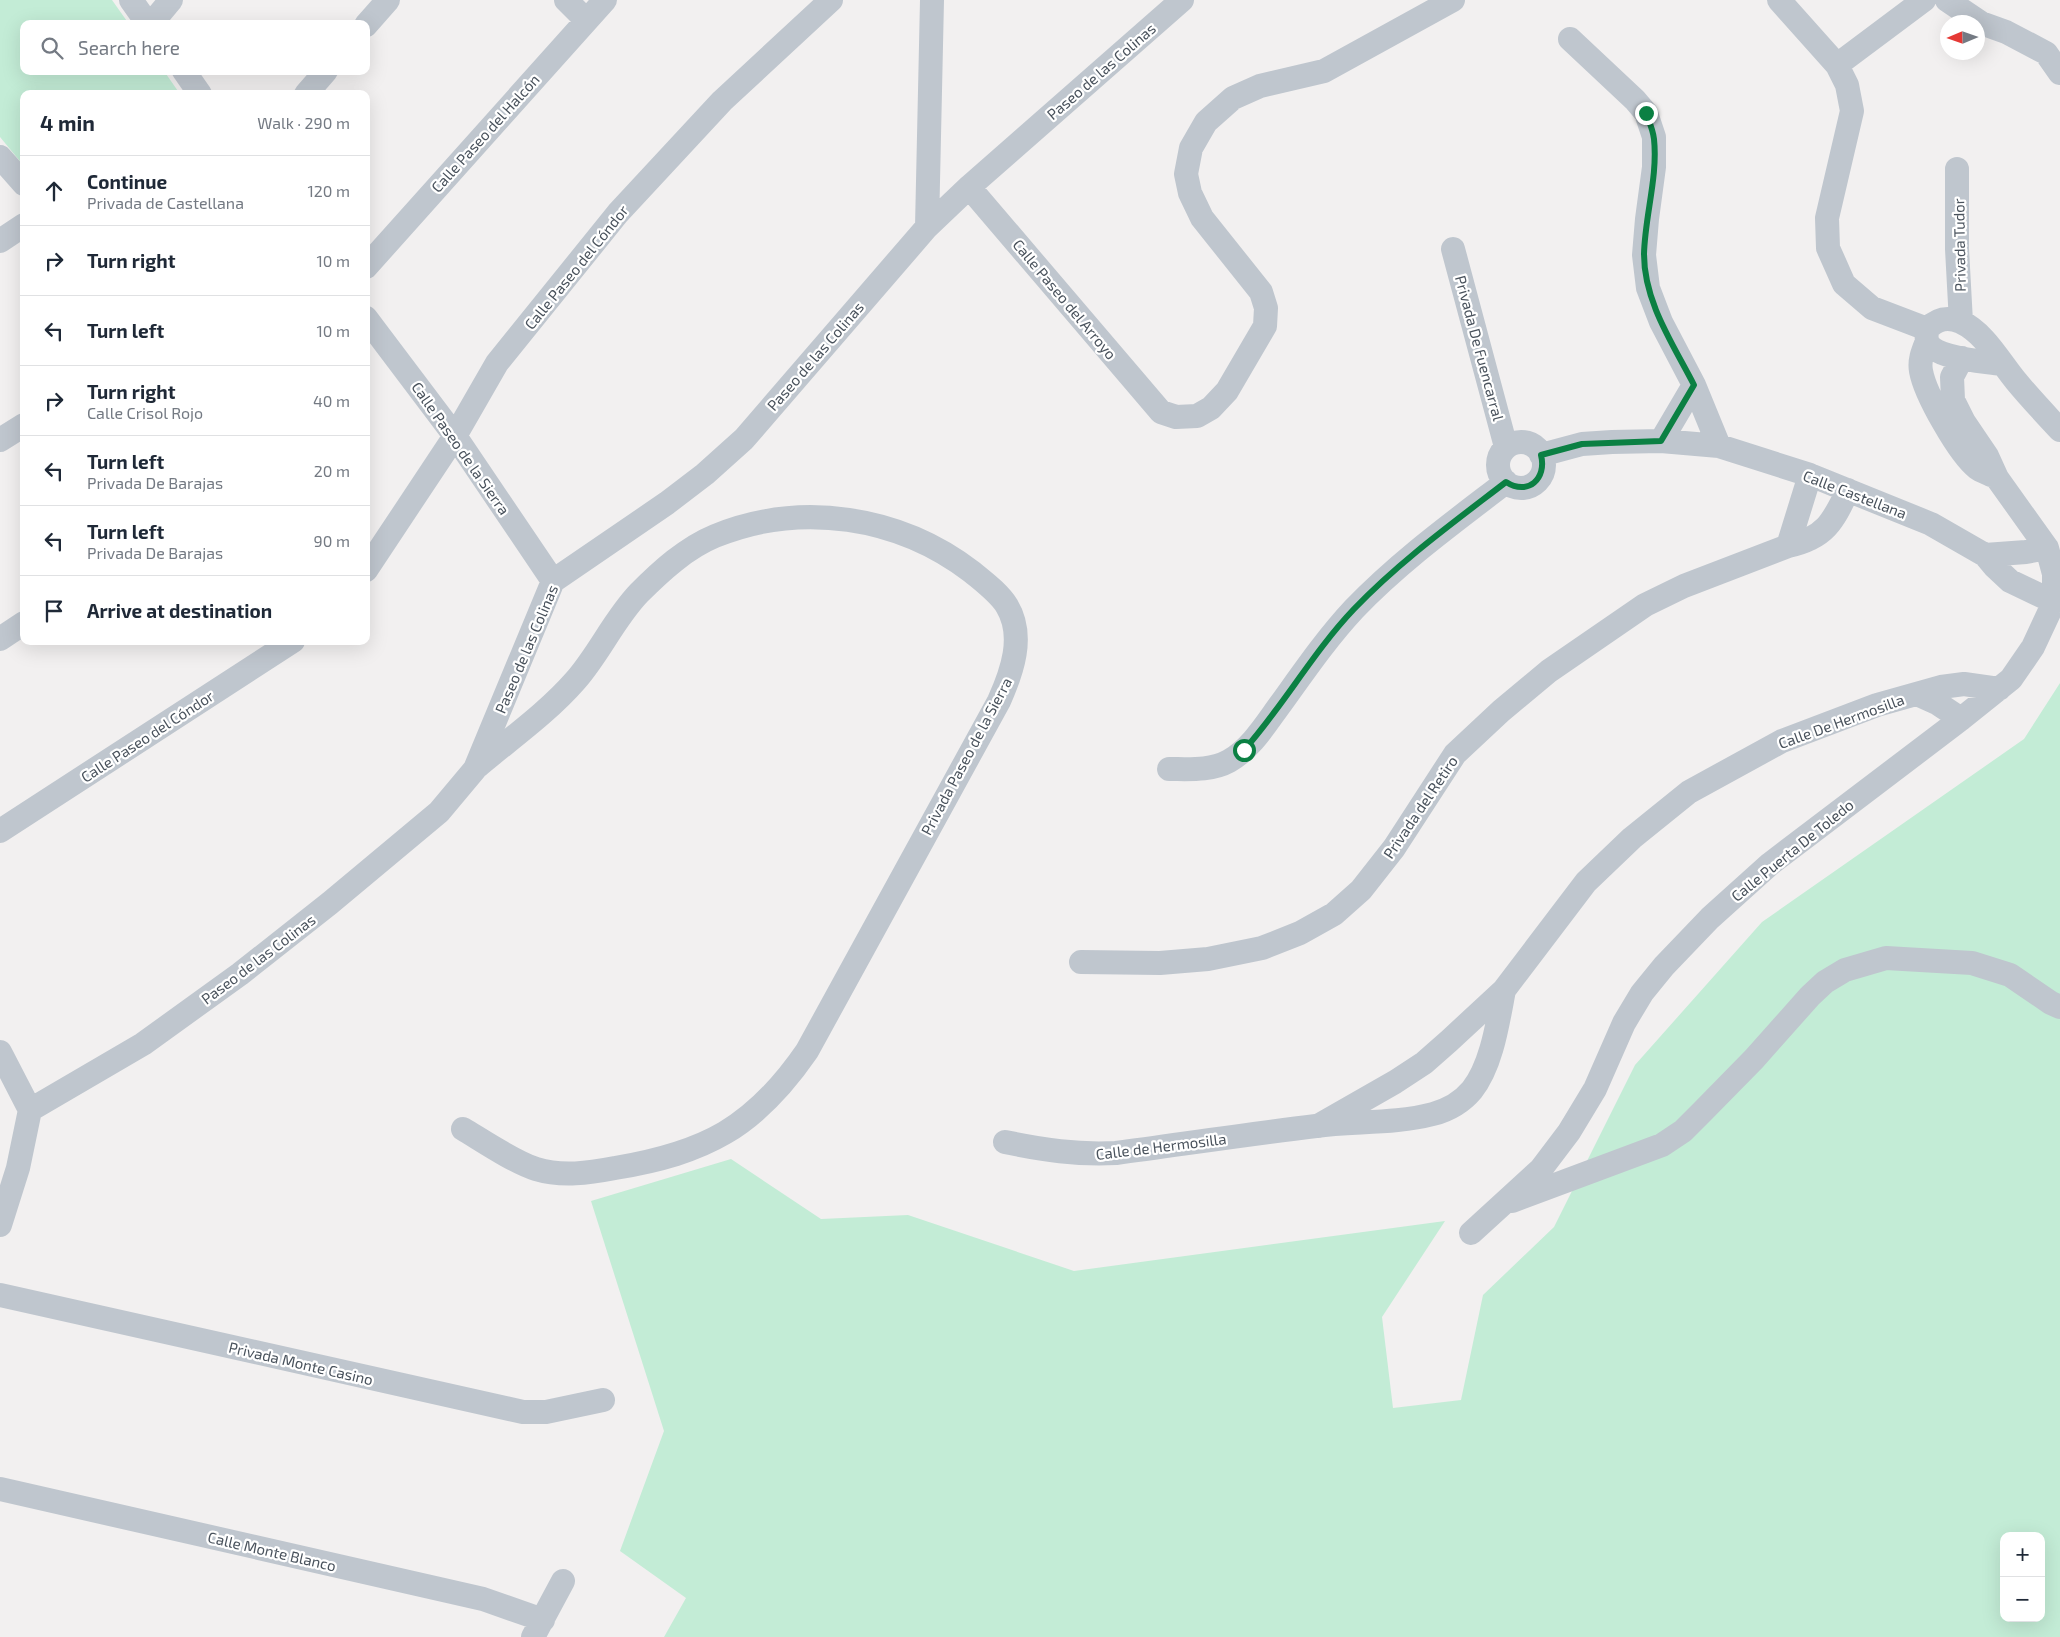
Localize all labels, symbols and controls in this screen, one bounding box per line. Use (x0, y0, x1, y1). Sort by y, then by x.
north arrow (1940, 15, 1985, 60)
street label: Paseo de las Colinas (1043, 19, 1159, 123)
search box (20, 20, 370, 75)
icon: search (38, 34, 66, 62)
text: Search here (78, 36, 180, 59)
street label: Calle Paseo del Halcón (427, 70, 543, 196)
route end (1635, 102, 1658, 125)
text: 4 min (40, 110, 95, 135)
text: Walk · 290 m (257, 113, 350, 132)
text: Continue (87, 170, 167, 193)
icon: ahead (40, 177, 68, 205)
text: 120 m (307, 181, 350, 200)
text: Privada de Castellana (87, 193, 244, 212)
street label: Privada Tudor (1949, 198, 1969, 292)
street label: Calle Paseo del Cóndor (520, 201, 632, 333)
street label: Calle Paseo del Arroyo (1009, 235, 1121, 363)
icon: right (40, 247, 68, 275)
text: Turn right (87, 249, 175, 272)
text: 10 m (316, 251, 350, 270)
street label: Privada De Fuencarral (1452, 273, 1508, 423)
street label: Paseo de las Colinas (763, 298, 867, 414)
icon: left (40, 317, 68, 345)
text: Turn left (87, 319, 164, 342)
text: 10 m (316, 321, 350, 340)
street label: Calle Paseo de la Sierra (408, 378, 514, 518)
text: Turn right (87, 380, 175, 403)
icon: right (40, 387, 68, 415)
text: 40 m (313, 391, 350, 410)
text: Calle Crisol Rojo (87, 403, 203, 422)
text: Turn left (87, 450, 164, 473)
icon: left (40, 457, 68, 485)
text: 20 m (314, 461, 350, 480)
street label: Calle Castellana (1801, 466, 1909, 522)
text: Privada De Barajas (87, 473, 223, 492)
text: Turn left (87, 520, 164, 543)
icon: left (40, 527, 68, 555)
text: 90 m (314, 531, 350, 550)
text: Privada De Barajas (87, 543, 223, 562)
street label: Paseo de las Colinas (491, 582, 561, 716)
icon: arrive (40, 597, 68, 625)
text: Arrive at destination (87, 599, 272, 622)
street label: Privada Paseo de la Sierra (917, 674, 1015, 838)
street label: Calle Paseo del Cóndor (77, 686, 217, 786)
street label: Calle De Hermosilla (1776, 690, 1906, 752)
route start (1233, 739, 1256, 762)
street label: Privada del Retiro (1379, 752, 1461, 862)
street label: Calle Puerta De Toledo (1727, 795, 1857, 905)
street label: Paseo de las Colinas (197, 910, 319, 1008)
street label: Calle de Hermosilla (1095, 1129, 1227, 1163)
street label: Privada Monte Casino (227, 1338, 375, 1388)
street label: Calle Monte Blanco (206, 1527, 338, 1575)
map controls (2000, 1532, 2045, 1622)
button: + (2000, 1532, 2045, 1577)
button: − (2000, 1577, 2045, 1622)

